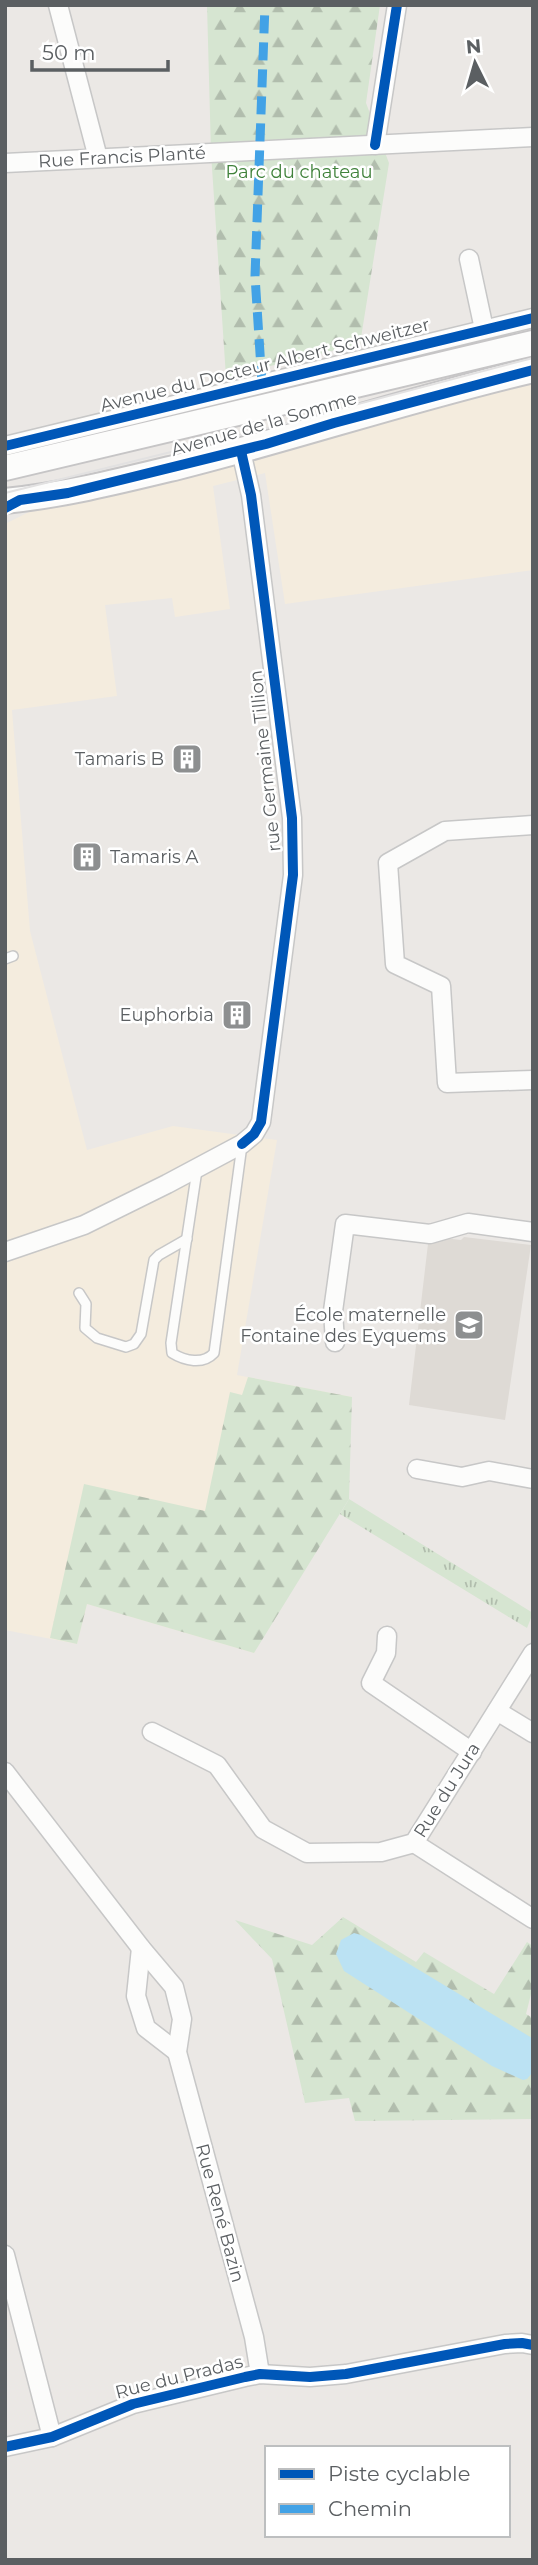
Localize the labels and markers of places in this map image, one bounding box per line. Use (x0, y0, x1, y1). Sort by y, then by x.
building icon: Tamaris B (170, 742, 204, 776)
place label: Tamaris B (75, 748, 164, 770)
building icon: Tamaris A (70, 840, 104, 874)
place label: Tamaris A (110, 846, 199, 868)
building icon: Euphorbia (220, 998, 254, 1032)
place label: Euphorbia (120, 1004, 214, 1026)
place label: École maternelle Fontaine des Eyquems (240, 1304, 446, 1347)
school or university icon: École maternelle Fontaine des Eyquems (452, 1308, 486, 1342)

